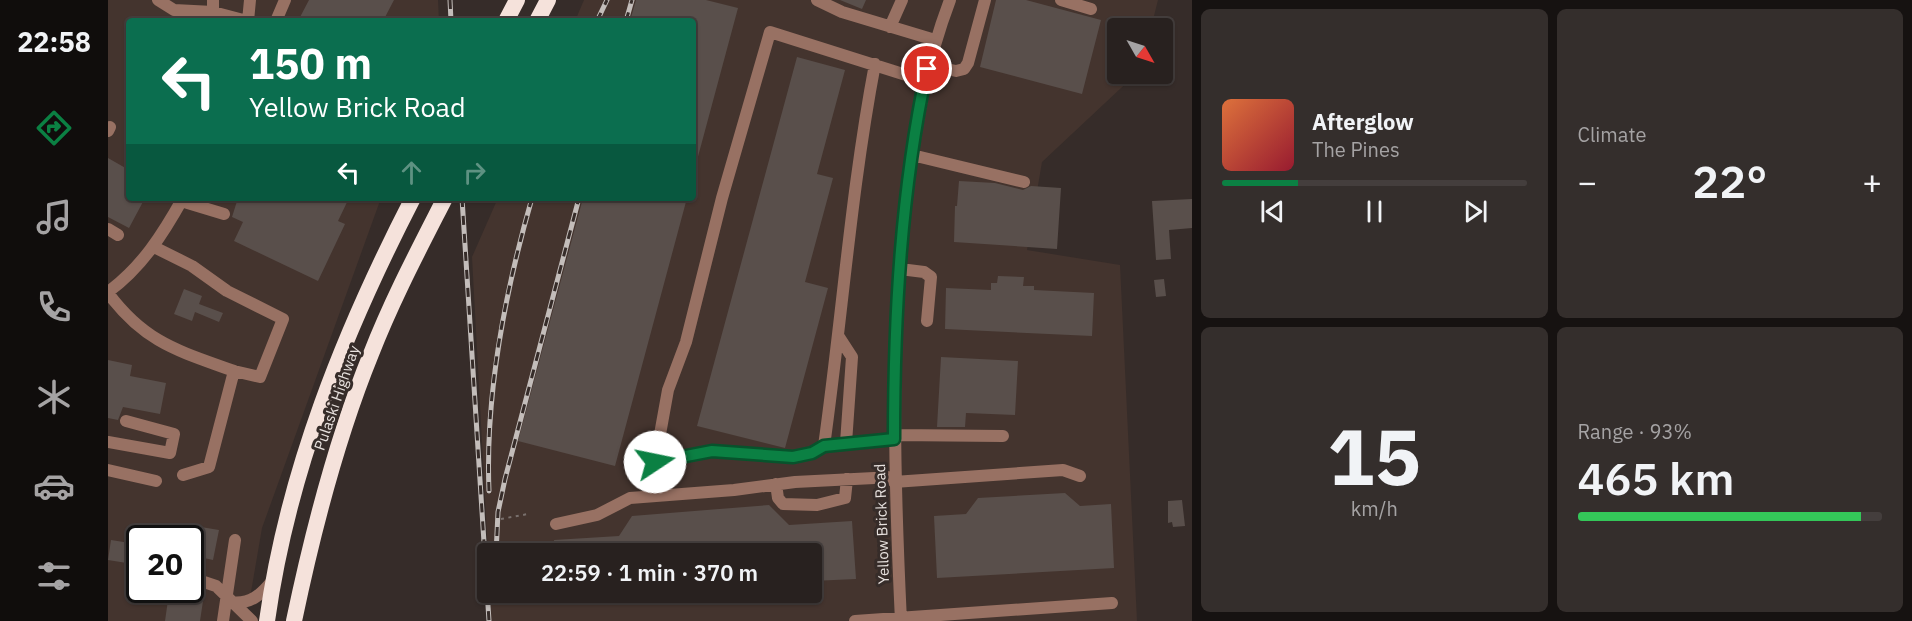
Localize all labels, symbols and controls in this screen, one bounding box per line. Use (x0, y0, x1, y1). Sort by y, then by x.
north arrow (1107, 18, 1173, 84)
map controls (1107, 18, 1173, 84)
text: 22:58 (17, 24, 91, 59)
text: 150 m (249, 36, 372, 91)
icon: left (150, 42, 228, 120)
pin (901, 43, 952, 94)
icon: arrive (910, 52, 943, 85)
text: Yellow Brick Road (249, 89, 466, 124)
icon: directions (33, 107, 75, 149)
text: Afterglow (1312, 107, 1414, 136)
text: Climate (1578, 121, 1646, 148)
text: The Pines (1312, 136, 1400, 163)
text: 22° (1692, 152, 1767, 210)
icon: left (332, 156, 365, 189)
icon: ahead (395, 156, 428, 189)
icon: right (458, 156, 491, 189)
text: − (1578, 160, 1597, 203)
text: + (1862, 160, 1882, 203)
icon: previous (1256, 195, 1289, 228)
icon: pause (1358, 195, 1391, 228)
icon: next (1459, 195, 1492, 228)
icon: music (33, 196, 75, 238)
icon: phone (33, 286, 75, 328)
street label: Pulaski Highway (310, 342, 364, 453)
icon: climate (33, 376, 75, 418)
text: 15 (1327, 405, 1421, 506)
text: Range · 93% (1578, 418, 1692, 445)
position arrow (623, 430, 687, 494)
text: 465 km (1578, 449, 1734, 507)
street label: Yellow Brick Road (870, 464, 893, 585)
icon: car (33, 465, 75, 507)
text: km/h (1351, 495, 1398, 522)
speed limit sign: 20 (126, 525, 204, 603)
icon: filters (33, 555, 75, 597)
text: 22:59 · 1 min · 370 m (541, 558, 758, 587)

